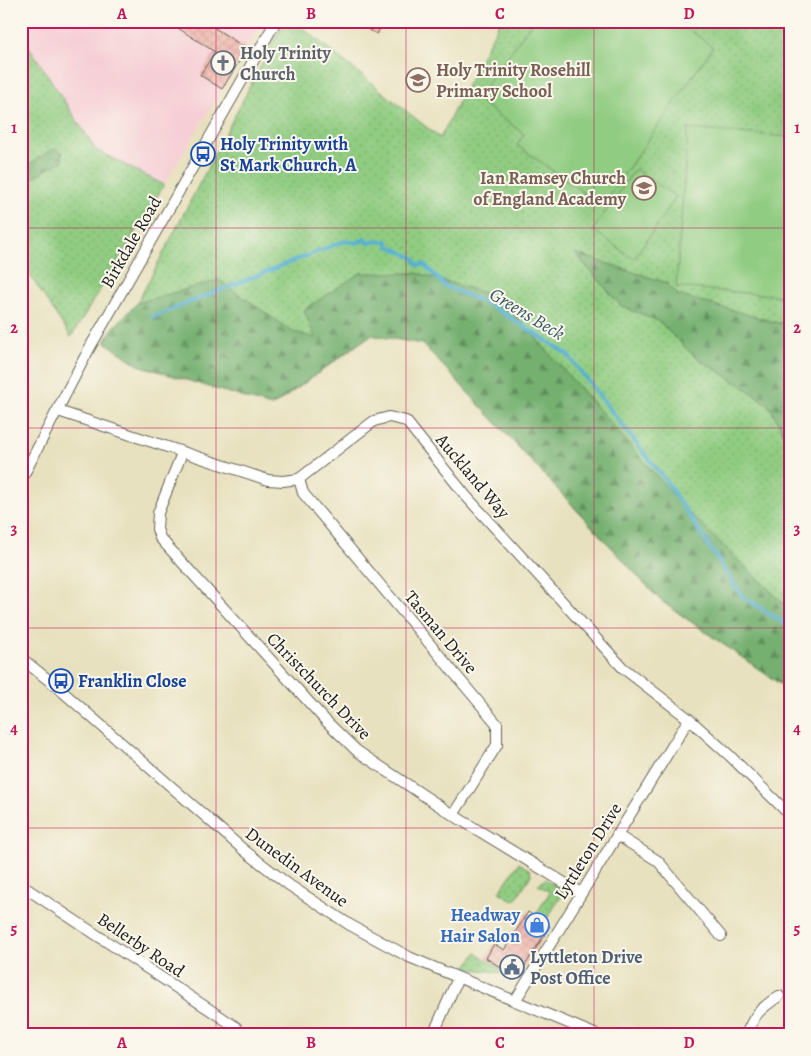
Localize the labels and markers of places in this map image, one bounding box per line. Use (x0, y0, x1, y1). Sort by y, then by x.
place label: Holy Trinity Church (240, 41, 332, 86)
church icon: Holy Trinity Church (210, 50, 236, 76)
place label: Holy Trinity Rosehill Primary School (436, 58, 591, 103)
school or university icon: Holy Trinity Rosehill Primary School (405, 67, 431, 93)
place label: Holy Trinity with St Mark Church, A (220, 132, 357, 177)
bus stop icon: Holy Trinity with St Mark Church, A (190, 141, 216, 167)
place label: Ian Ramsey Church of England Academy (473, 166, 627, 211)
school or university icon: Ian Ramsey Church of England Academy (631, 175, 657, 201)
bus stop icon: Franklin Close (48, 668, 74, 694)
place label: Franklin Close (78, 669, 187, 693)
place label: Headway Hair Salon (440, 903, 521, 948)
shop icon: Headway Hair Salon (524, 912, 550, 938)
place label: Lyttleton Drive Post Office (530, 945, 643, 990)
public building icon: Lyttleton Drive Post Office (499, 954, 525, 980)

